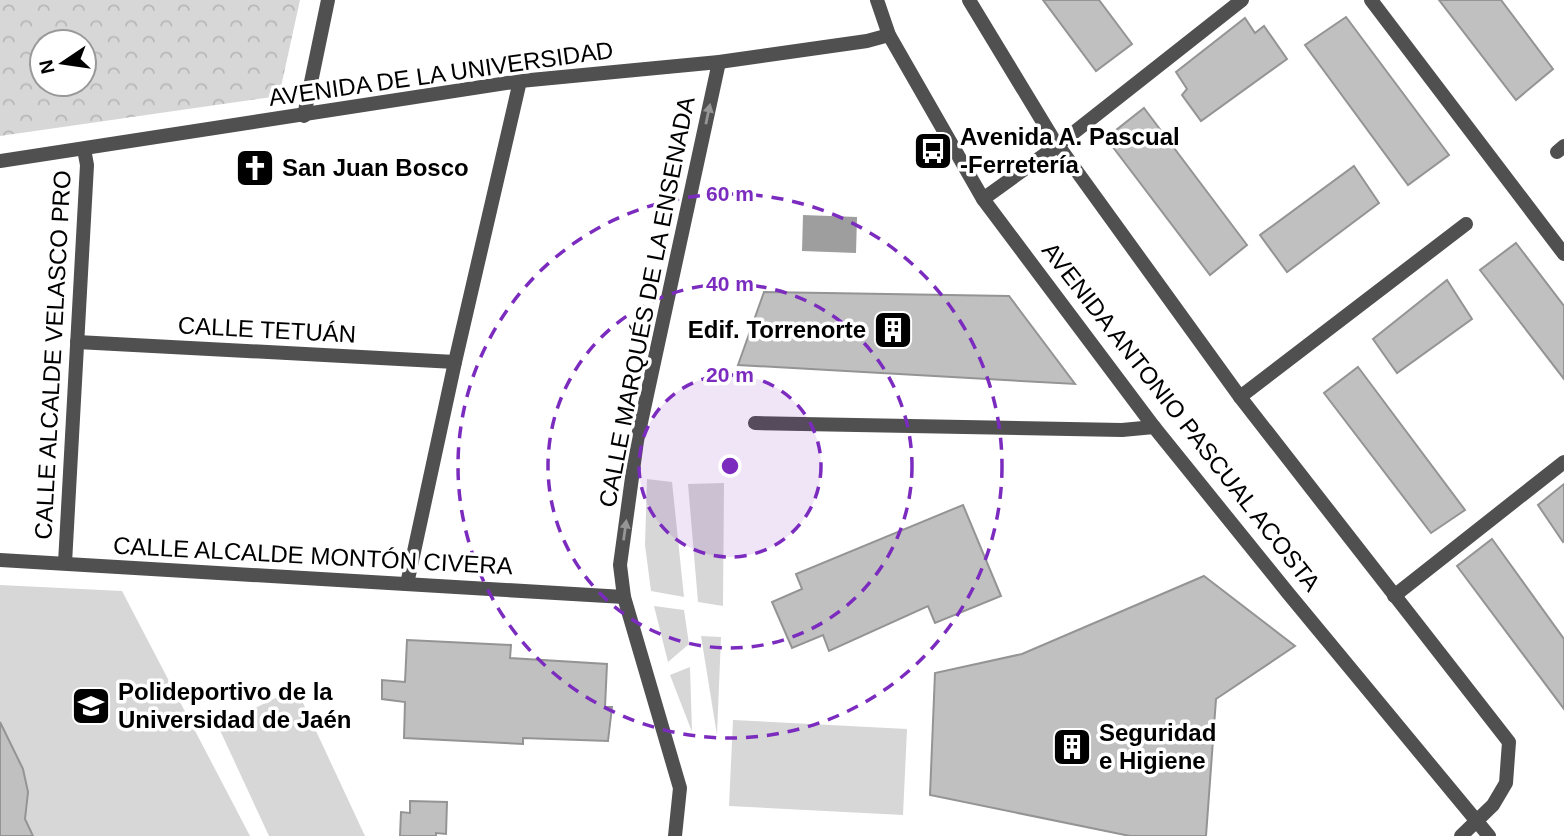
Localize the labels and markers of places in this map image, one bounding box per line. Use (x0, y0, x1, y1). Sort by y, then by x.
place label: Avenida A. Pascual -Ferretería (960, 123, 1180, 178)
bus stop icon: Avenida A. Pascual -Ferretería (912, 130, 954, 172)
church icon: San Juan Bosco (234, 147, 276, 189)
place label: San Juan Bosco (282, 154, 469, 181)
building icon: Edif. Torrenorte (872, 309, 914, 351)
place label: Edif. Torrenorte (688, 316, 866, 343)
centre of rings (718, 454, 742, 478)
place label: Polideportivo de la Universidad de Jaén (118, 678, 351, 733)
school or university icon: Polideportivo de la Universidad de Jaén (70, 685, 112, 727)
place label: Seguridad e Higiene (1099, 719, 1216, 774)
building icon: Seguridad e Higiene (1051, 726, 1093, 768)

